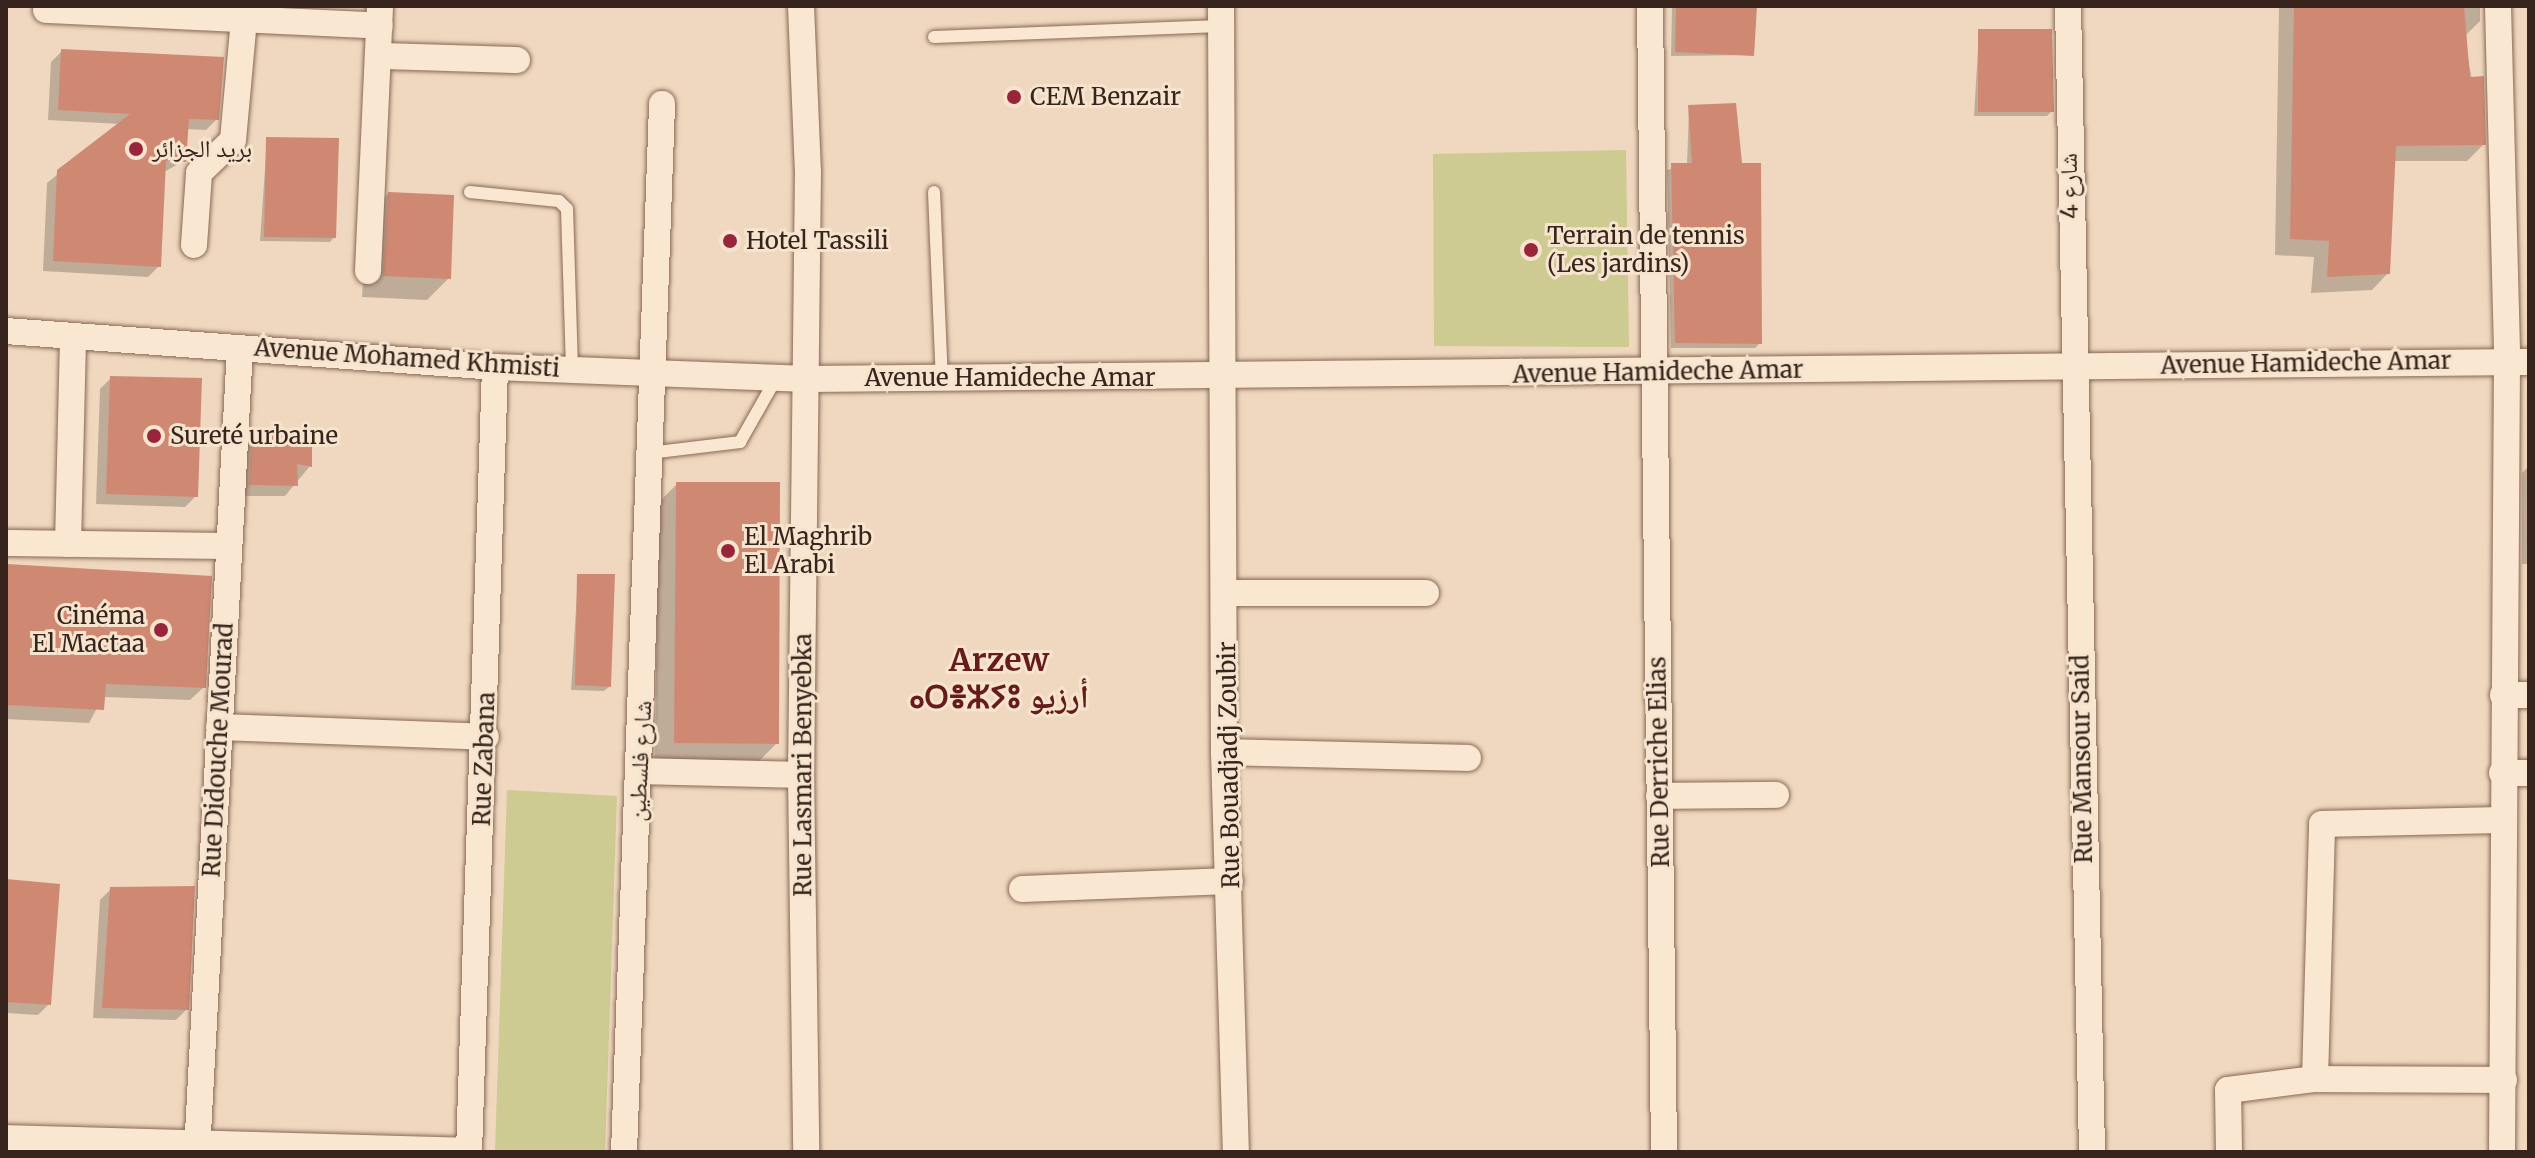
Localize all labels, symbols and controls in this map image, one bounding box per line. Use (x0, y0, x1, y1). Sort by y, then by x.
place label: CEM Benzair (1030, 83, 1181, 111)
marker: CEM Benzair (1005, 88, 1023, 106)
place label: بريد الجزائر (152, 135, 252, 163)
marker: بريد الجزائر (127, 140, 145, 158)
street label: شارع 4 (2054, 153, 2084, 219)
place label: Terrain de tennis (Les jardins) (1547, 222, 1745, 278)
place label: Hotel Tassili (746, 227, 889, 255)
marker: Hotel Tassili (721, 232, 739, 250)
marker: Terrain de tennis (Les jardins) (1522, 241, 1540, 259)
street label: Avenue Mohamed Khmisti (253, 333, 561, 383)
street label: Avenue Hamideche Amar (2160, 346, 2452, 380)
street label: Avenue Hamideche Amar (1512, 355, 1804, 389)
street label: Avenue Hamideche Amar (864, 364, 1156, 392)
place label: Sureté urbaine (170, 422, 338, 450)
marker: Sureté urbaine (145, 427, 163, 445)
place label: El Maghrib El Arabi (744, 523, 872, 579)
marker: El Maghrib El Arabi (719, 542, 737, 560)
place label: Cinéma El Mactaa (32, 602, 145, 658)
marker: Cinéma El Mactaa (152, 621, 170, 639)
street label: Rue Didouche Mourad (197, 622, 239, 878)
street label: Rue Lasmari Benyebka (789, 633, 817, 897)
street label: Rue Bouadjadj Zoubir (1212, 641, 1246, 889)
district label: Arzew ⴰⵔⴻⵣⵢⵓ أرزيو (909, 642, 1089, 717)
street label: Rue Mansour Said (2066, 654, 2098, 864)
street label: Rue Derriche Elias (1643, 656, 1675, 868)
street label: Rue Zabana (467, 691, 501, 827)
street label: شارع فلسطين (622, 700, 658, 822)

